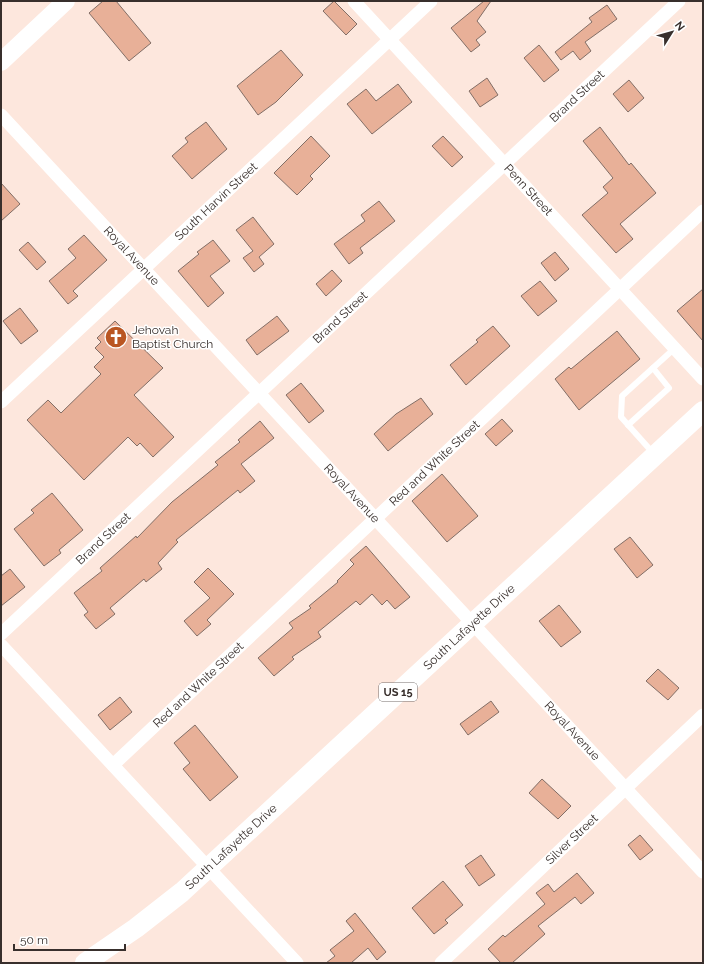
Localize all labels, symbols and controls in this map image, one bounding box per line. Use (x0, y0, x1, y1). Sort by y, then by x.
north arrow (652, 12, 692, 52)
text: N (672, 19, 687, 34)
street label: Brand Street (547, 67, 607, 125)
street label: South Harvin Street (172, 160, 260, 243)
street label: Penn Street (501, 161, 555, 218)
street label: Royal Avenue (101, 223, 162, 288)
street label: Brand Street (310, 288, 370, 346)
place label: Jehovah Baptist Church (132, 323, 213, 351)
church icon: Jehovah Baptist Church (103, 324, 129, 350)
street label: Red and White Street (387, 417, 482, 509)
street label: Royal Avenue (321, 461, 383, 526)
street label: Brand Street (73, 510, 134, 567)
street label: South Lafayette Drive (420, 581, 518, 673)
street label: Red and White Street (150, 639, 246, 731)
road number: US 15 (379, 683, 417, 701)
street label: Royal Avenue (541, 699, 603, 763)
street label: South Lafayette Drive (182, 801, 280, 892)
street label: Silver Street (543, 811, 601, 867)
scale bar (14, 926, 125, 952)
text: 50 m (20, 933, 48, 947)

